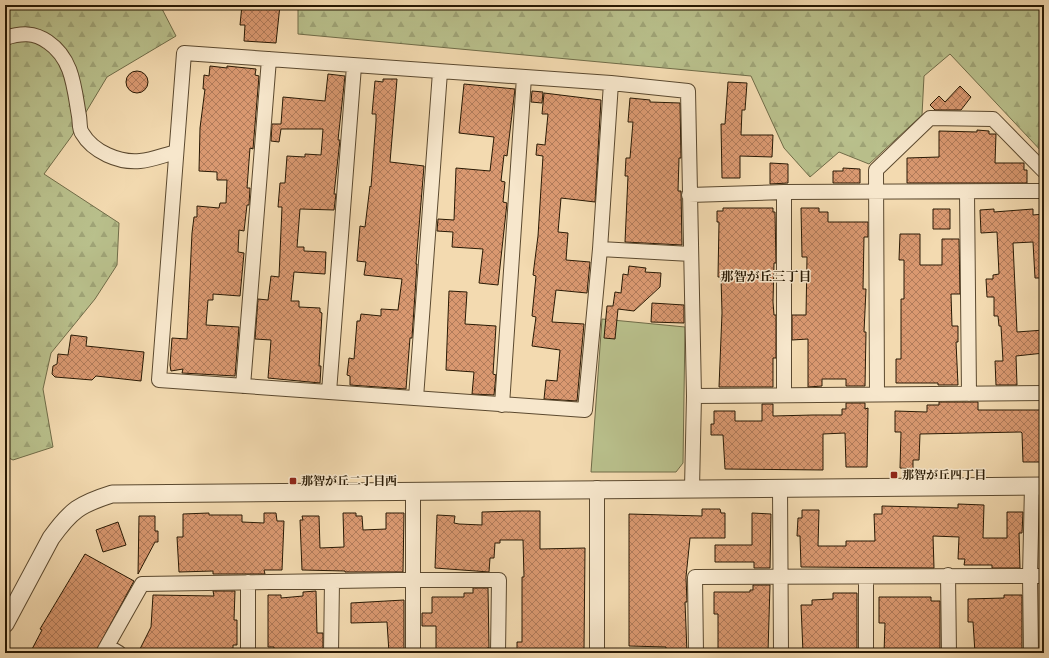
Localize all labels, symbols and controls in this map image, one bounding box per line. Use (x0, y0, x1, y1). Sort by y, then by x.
district label: 那智が丘三丁目 (720, 269, 812, 284)
place label: 那智が丘四丁目 (902, 468, 986, 482)
marker: 那智が丘四丁目 (889, 470, 899, 480)
place label: 那智が丘二丁目西 (301, 474, 397, 488)
marker: 那智が丘二丁目西 (288, 476, 298, 486)

